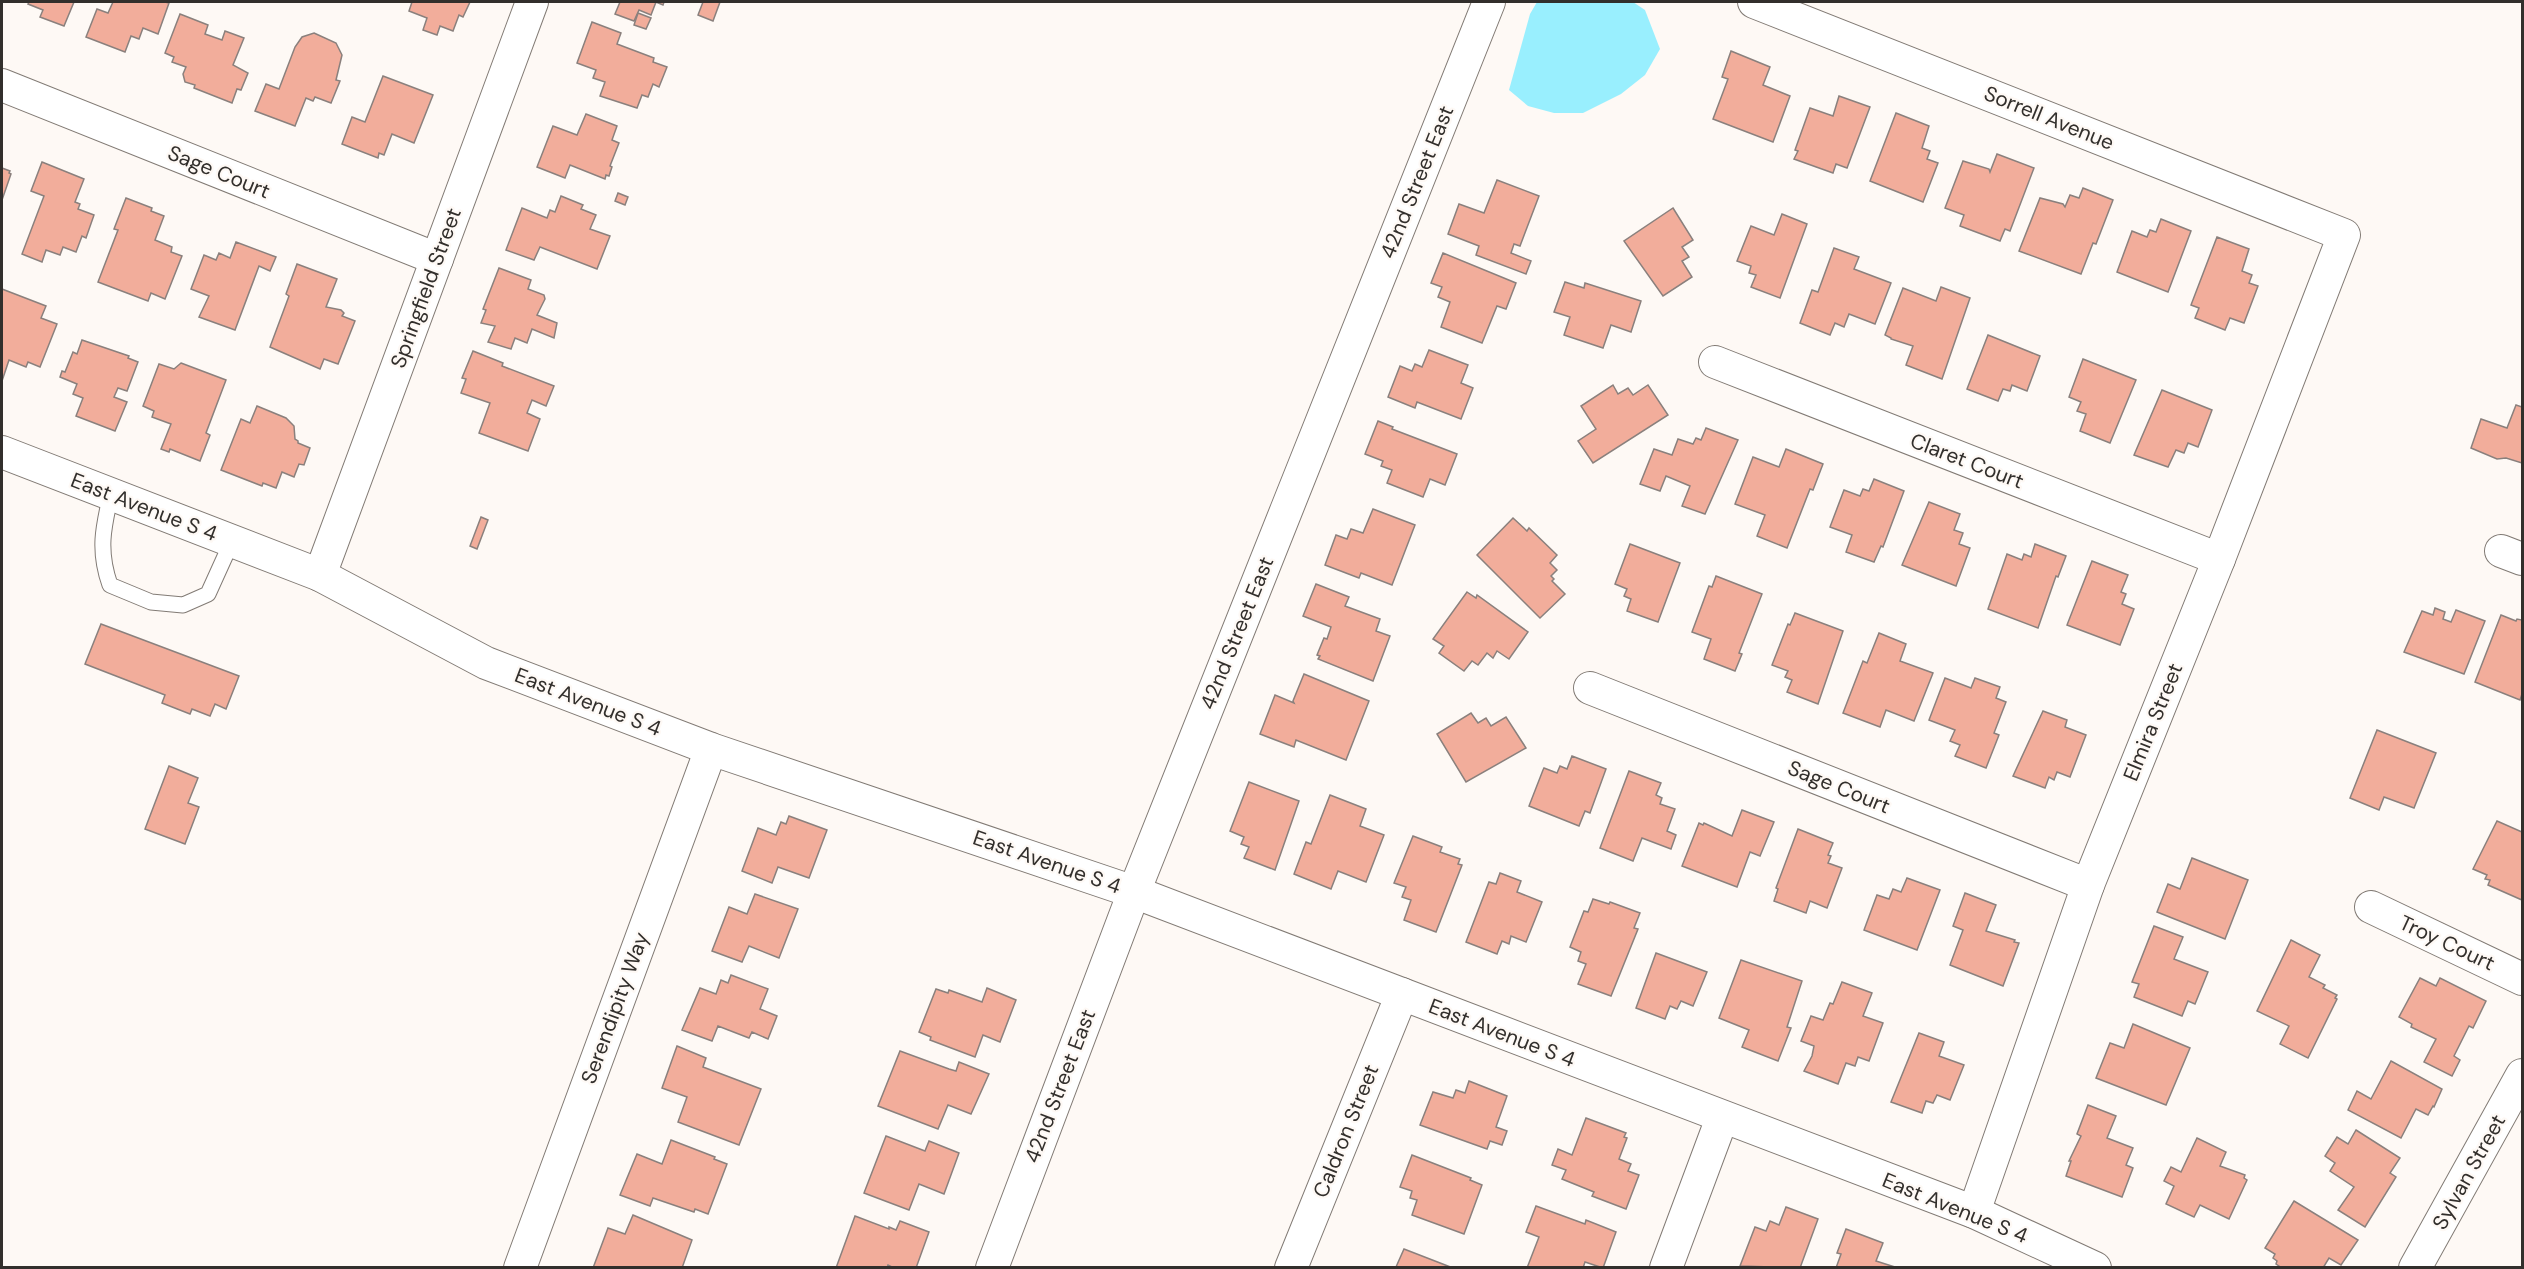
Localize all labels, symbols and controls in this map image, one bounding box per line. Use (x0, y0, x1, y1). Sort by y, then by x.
street label: Sorrell Avenue (1980, 79, 2118, 157)
street label: 42nd Street East (1374, 101, 1460, 263)
street label: Sage Court (164, 139, 274, 205)
street label: Springfield Street (384, 204, 468, 372)
street label: Claret Court (1906, 427, 2028, 495)
street label: East Avenue S 4 (67, 466, 221, 548)
street label: 42nd Street East (1194, 552, 1280, 714)
street label: Elmira Street (2117, 659, 2189, 785)
street label: East Avenue S 4 (511, 661, 665, 743)
street label: Sage Court (1784, 754, 1894, 820)
street label: East Avenue S 4 (969, 824, 1125, 900)
street label: Troy Court (2395, 909, 2499, 977)
street label: Serendipity Way (575, 928, 656, 1088)
street label: East Avenue S 4 (1425, 992, 1579, 1074)
street label: 42nd Street East (1018, 1005, 1102, 1167)
street label: Caldron Street (1307, 1060, 1385, 1202)
street label: Sylvan Street (2426, 1109, 2512, 1235)
street label: East Avenue S 4 (1878, 1166, 2032, 1250)

